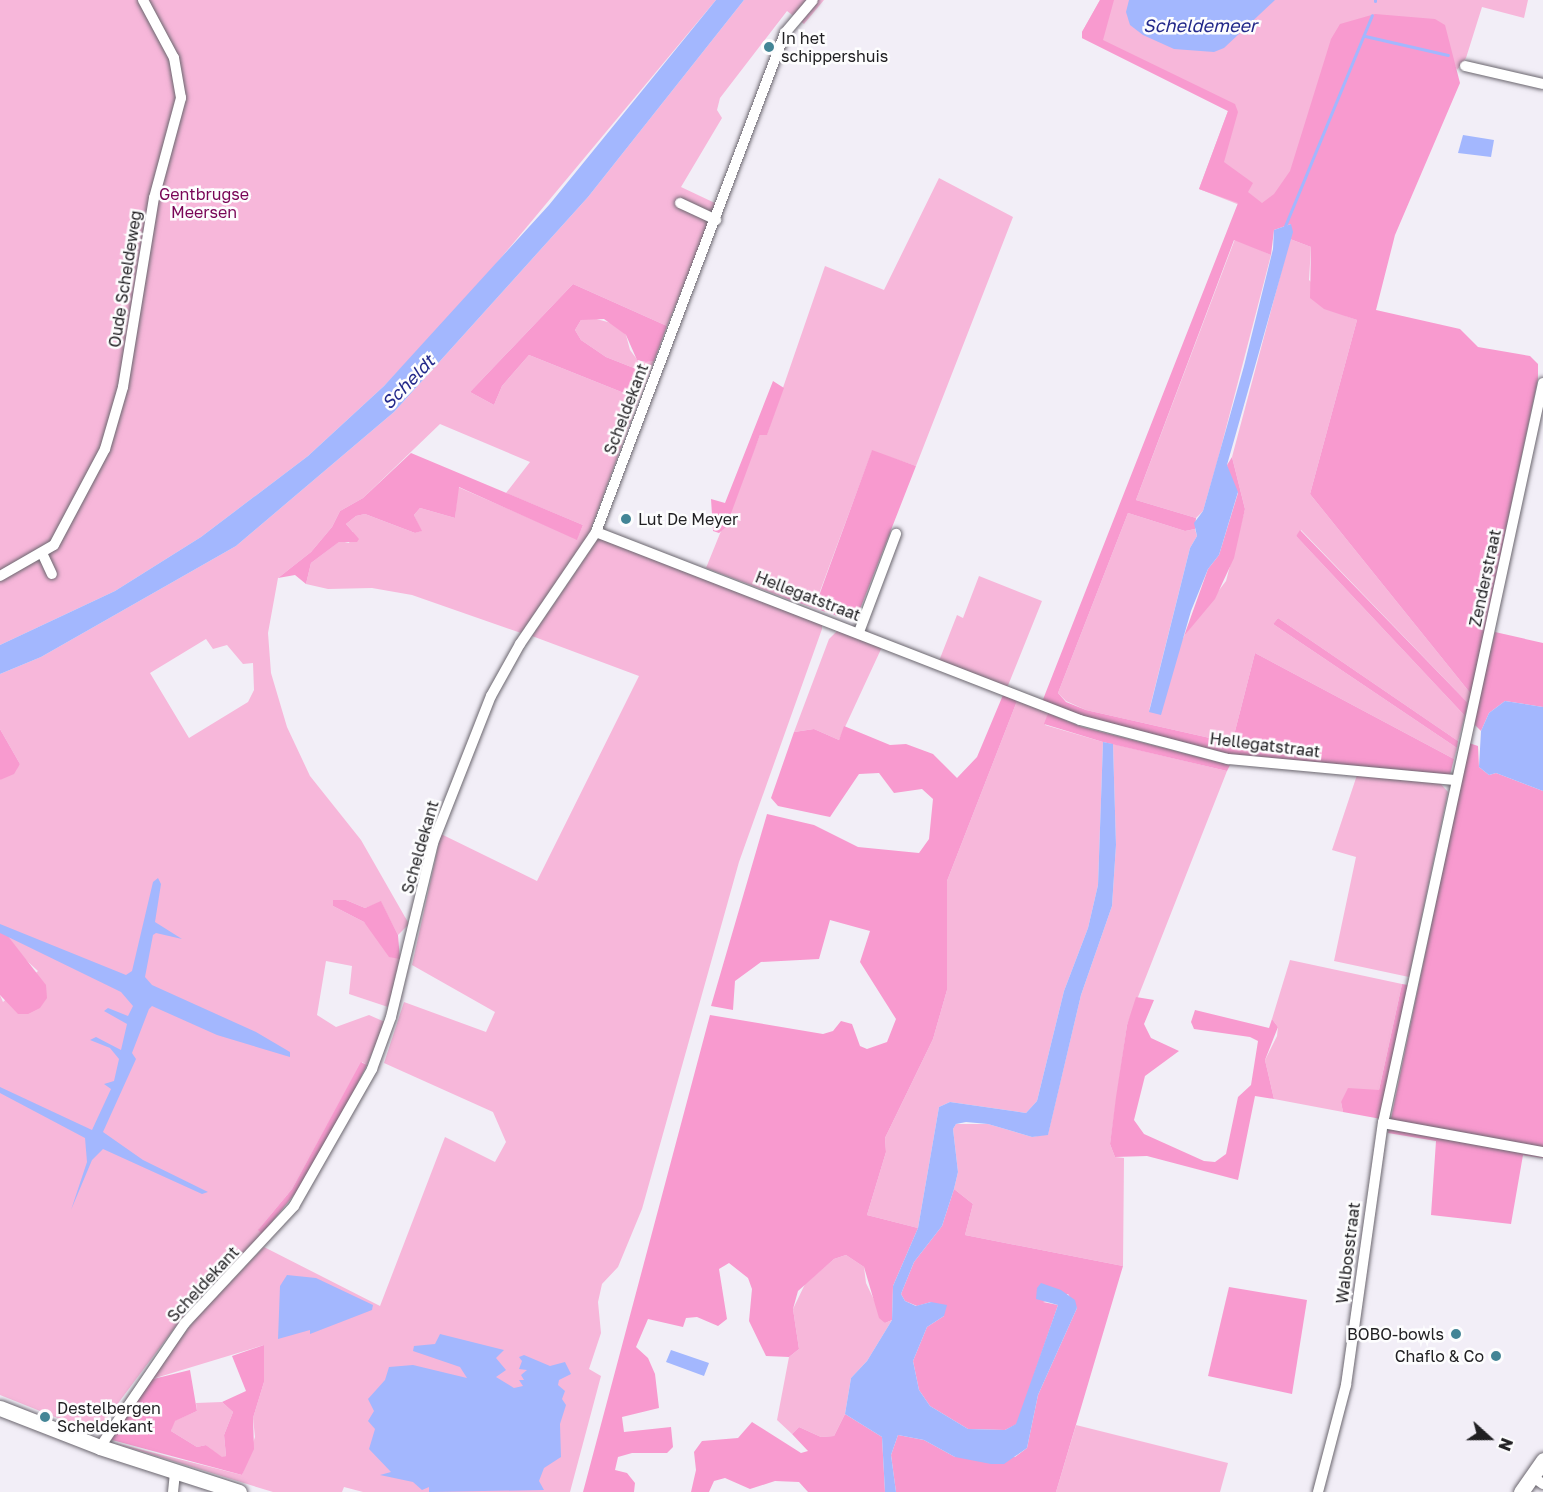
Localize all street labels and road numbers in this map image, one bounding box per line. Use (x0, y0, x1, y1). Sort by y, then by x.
street label: Oude Scheldeweg (105, 209, 145, 349)
street label: Scheldekant (600, 361, 652, 457)
street label: Zenderstraat (1465, 528, 1505, 628)
street label: Hellegatstraat (753, 567, 863, 625)
street label: Hellegatstraat (1209, 729, 1321, 761)
street label: Scheldekant (398, 798, 442, 896)
street label: Walbosstraat (1332, 1201, 1364, 1305)
street label: Scheldekant (163, 1242, 243, 1326)

